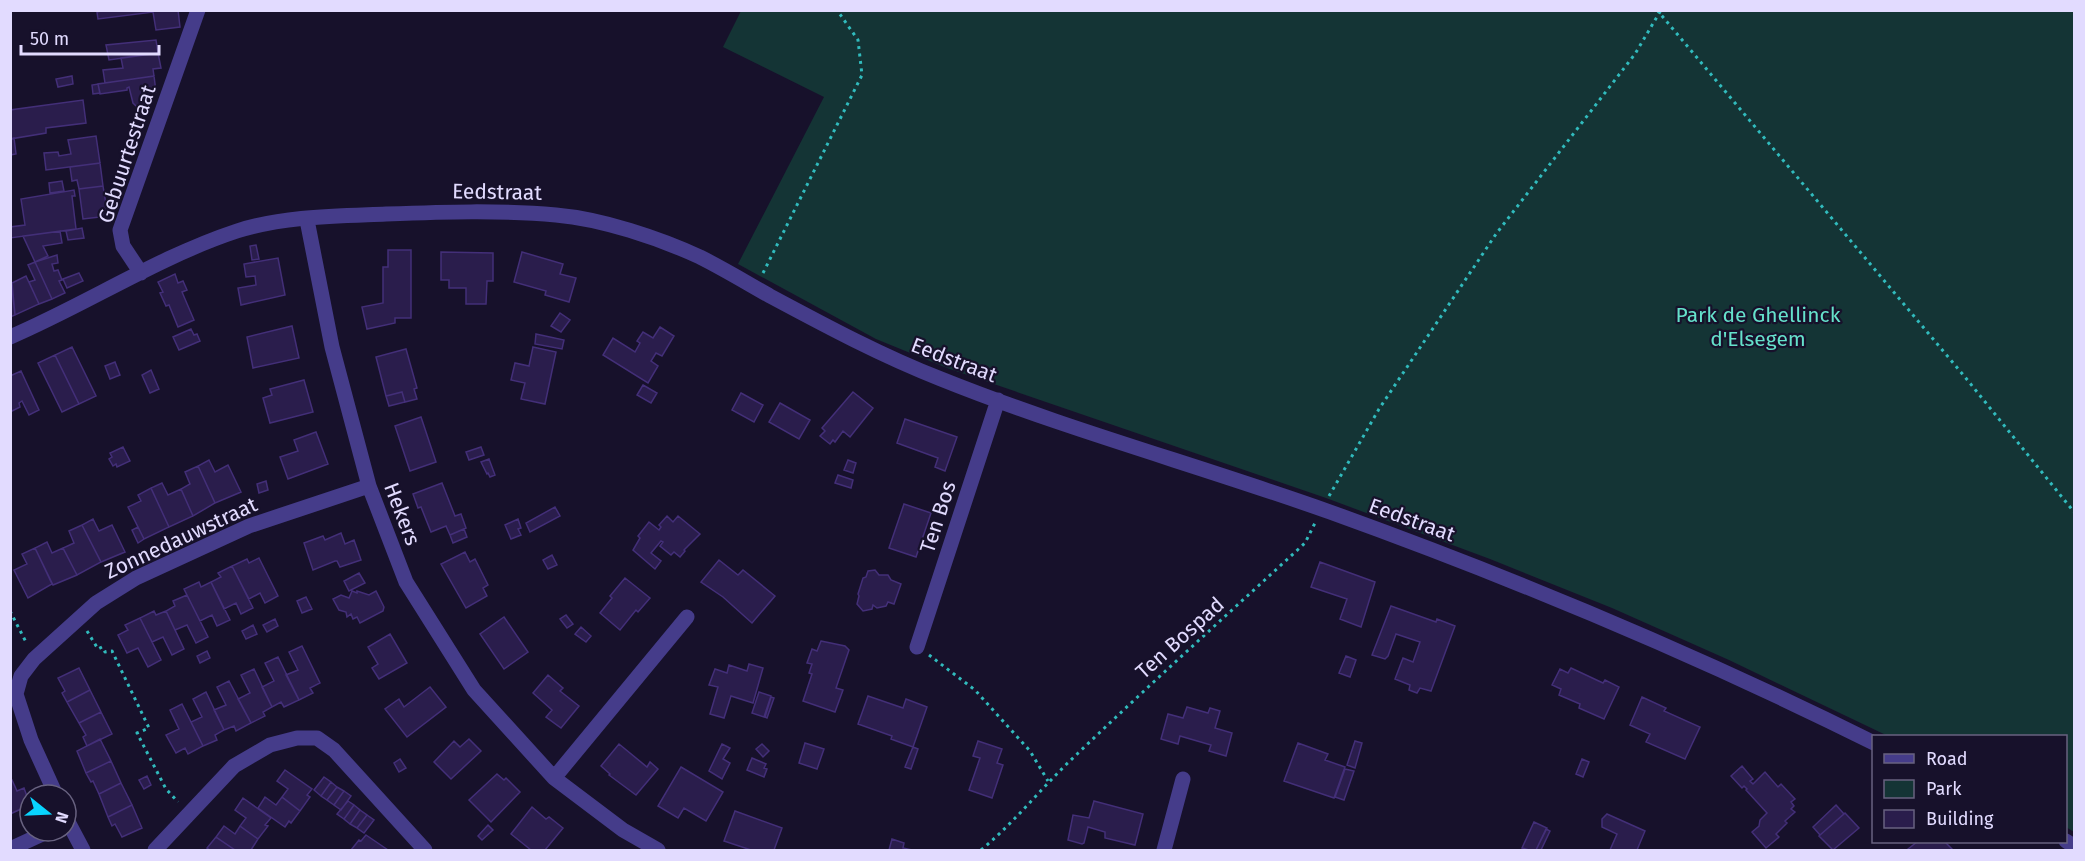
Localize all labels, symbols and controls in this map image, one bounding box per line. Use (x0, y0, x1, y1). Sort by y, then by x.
scale bar (21, 18, 159, 56)
text: 50 m (30, 28, 69, 50)
street label: Gebuurtestraat (92, 81, 162, 226)
street label: Eedstraat (452, 178, 543, 206)
park label: Park de Ghellinck d'Elsegem (1676, 302, 1841, 352)
street label: Eedstraat (907, 332, 1001, 388)
street label: Ten Bos (914, 478, 962, 556)
street label: Hekers (378, 479, 426, 549)
street label: Zonnedauwstraat (101, 491, 262, 585)
street label: Eedstraat (1365, 492, 1459, 548)
street label: Ten Bospad (1130, 592, 1230, 684)
legend (1872, 735, 2067, 843)
text: Road (1926, 748, 1968, 770)
text: Park (1926, 778, 1962, 800)
north arrow (18, 783, 78, 843)
text: Building (1926, 808, 1994, 830)
text: N (51, 810, 72, 825)

